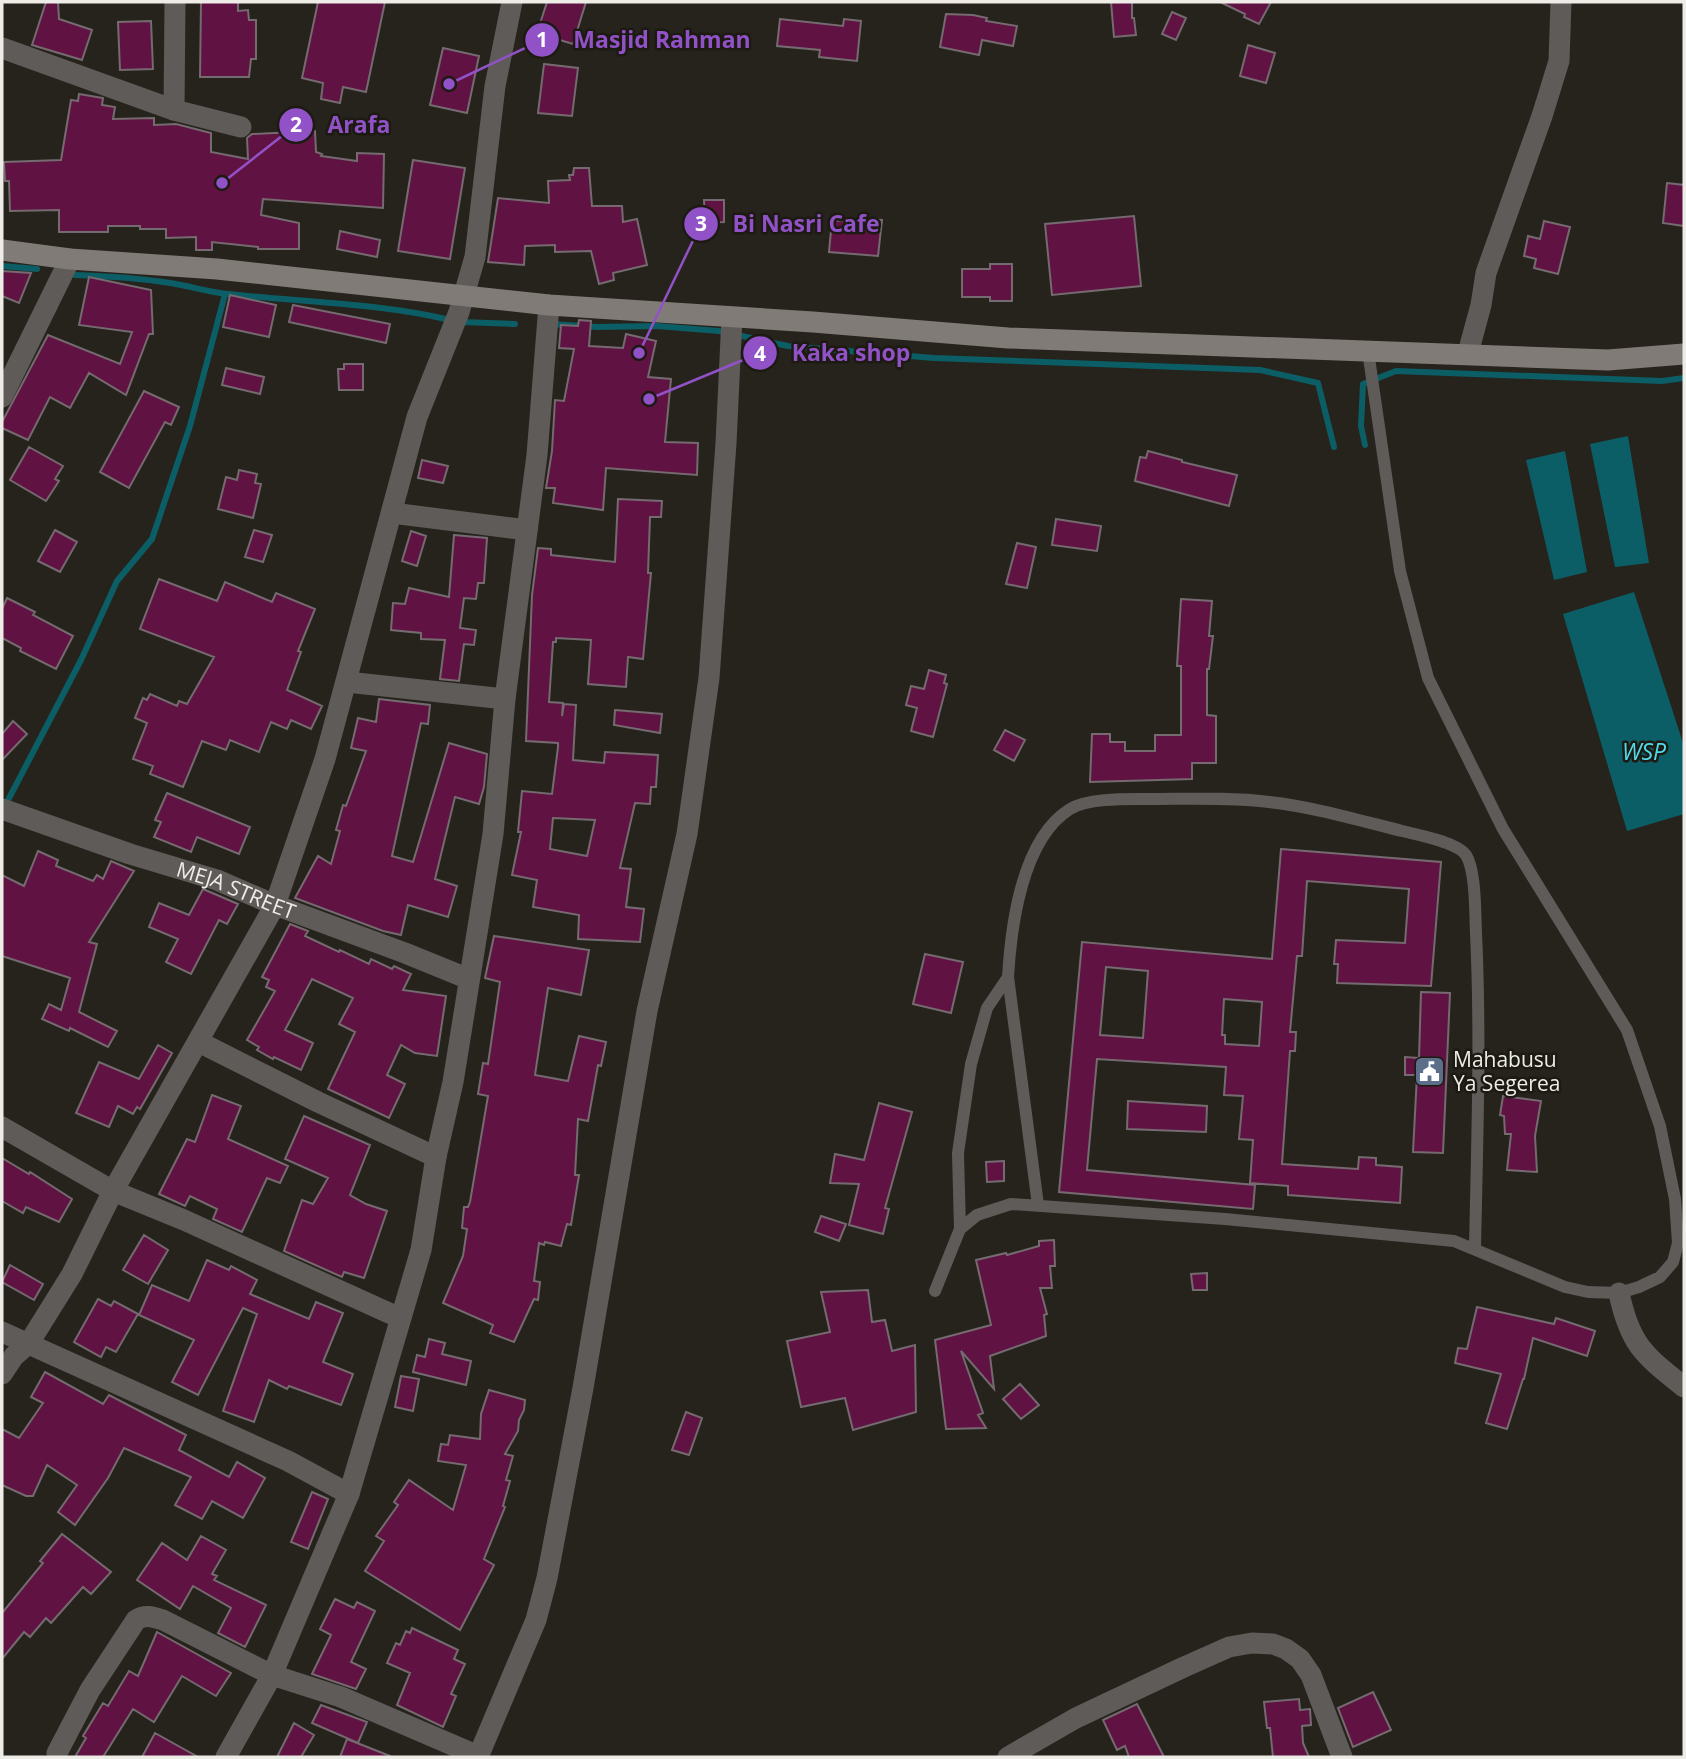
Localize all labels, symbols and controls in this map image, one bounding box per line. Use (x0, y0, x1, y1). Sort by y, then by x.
callout: Masjid Rahman (524, 18, 764, 62)
text: Masjid Rahman (573, 23, 751, 55)
text: 1 (536, 25, 548, 53)
callout: Arafa (278, 103, 404, 147)
text: Arafa (327, 108, 391, 140)
text: 2 (290, 110, 302, 138)
callout: Bi Nasri Cafe (683, 202, 893, 246)
text: Bi Nasri Cafe (733, 207, 879, 239)
text: 3 (695, 209, 707, 237)
callout: Kaka shop (742, 331, 924, 375)
text: Kaka shop (792, 336, 910, 368)
text: 4 (754, 339, 766, 367)
water label: WSP (1622, 735, 1667, 767)
street label: MEJA STREET (173, 855, 300, 926)
place label: Mahabusu Ya Segerea (1453, 1045, 1560, 1097)
public building icon: Mahabusu Ya Segerea (1413, 1054, 1447, 1088)

